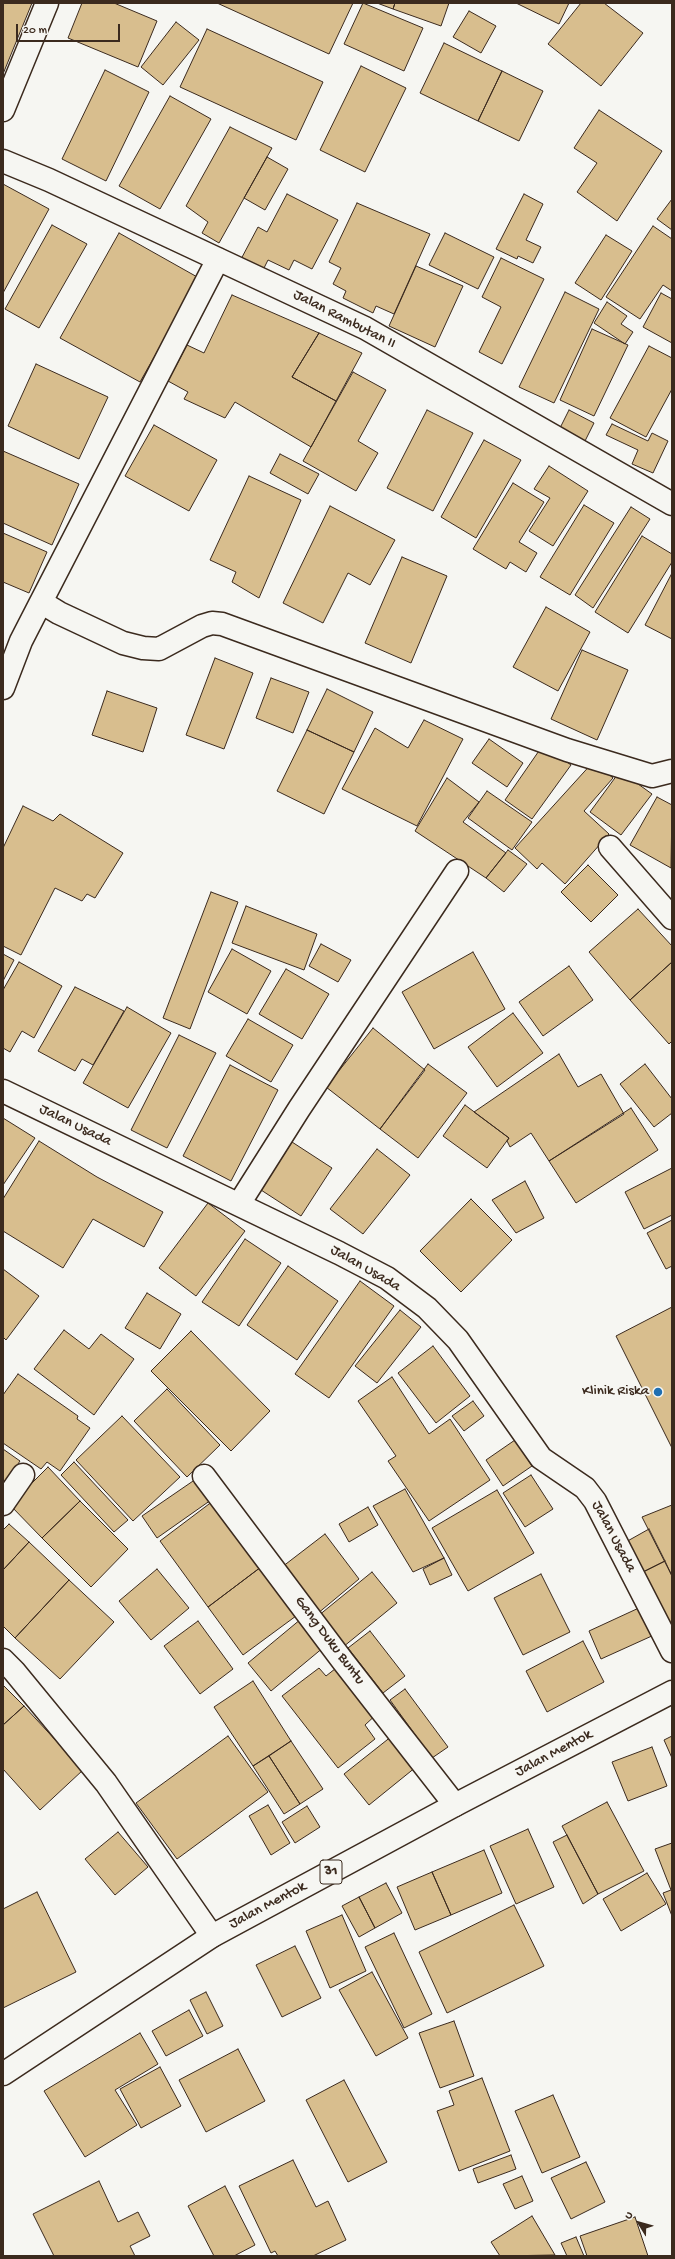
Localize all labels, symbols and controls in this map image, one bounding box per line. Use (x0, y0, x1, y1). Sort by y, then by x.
scale bar (18, 16, 122, 42)
text: 20 m (23, 24, 47, 38)
street label: Jalan Rambutan II (290, 286, 398, 354)
street label: Jalan Usada (36, 1101, 114, 1151)
street label: Jalan Usada (327, 1242, 403, 1296)
place label: Klinik Riska (582, 1383, 649, 1401)
marker: Klinik Riska (652, 1386, 664, 1398)
street label: Jalan Usada (587, 1498, 639, 1576)
street label: Gang Duku Buntu (290, 1593, 368, 1689)
street label: Jalan Mentok (512, 1726, 596, 1782)
road number: 31 (320, 1860, 342, 1884)
street label: Jalan Mentok (226, 1878, 310, 1934)
north arrow (619, 2203, 659, 2243)
text: U (623, 2210, 636, 2222)

